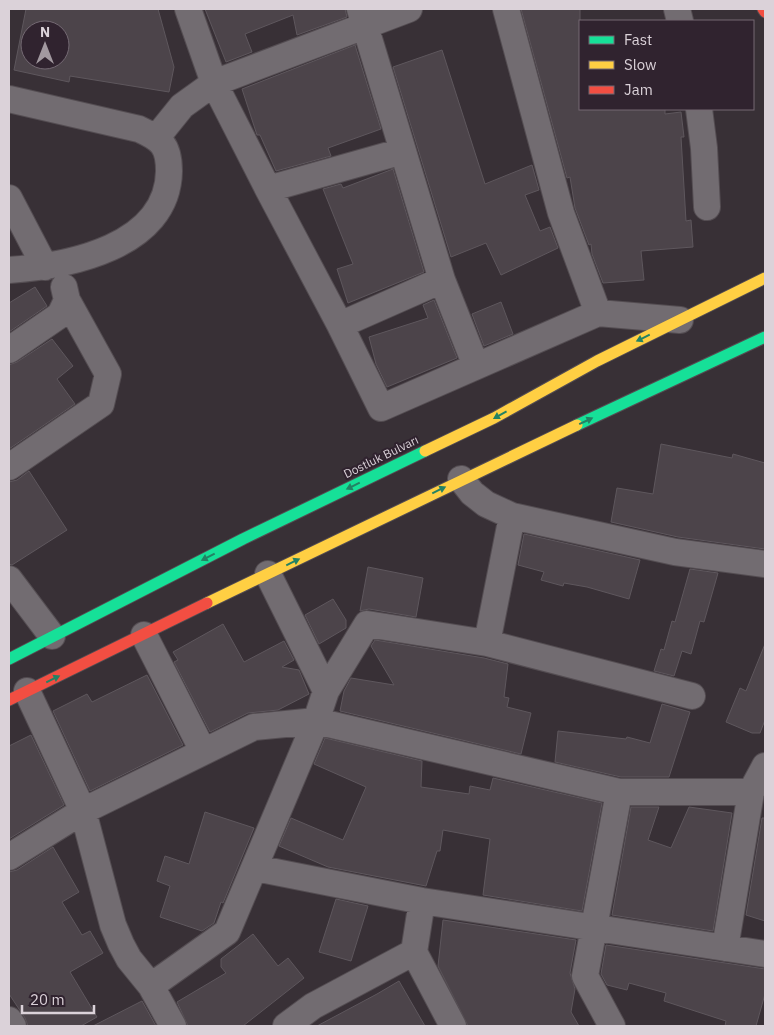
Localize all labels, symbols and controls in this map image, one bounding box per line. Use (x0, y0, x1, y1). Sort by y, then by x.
north arrow (20, 20, 70, 70)
legend (579, 20, 754, 110)
text: N (40, 23, 50, 41)
text: Fast (624, 30, 652, 49)
text: Slow (624, 55, 657, 74)
text: Jam (624, 80, 653, 99)
one-way arrow (636, 335, 650, 343)
one-way arrow (492, 411, 507, 419)
one-way arrow (579, 417, 593, 425)
street label: Dostluk Bulvarı (341, 432, 421, 481)
one-way arrow (346, 482, 361, 490)
one-way arrow (432, 486, 446, 494)
one-way arrow (200, 553, 215, 561)
one-way arrow (286, 558, 300, 566)
one-way arrow (45, 675, 60, 683)
scale bar (22, 982, 95, 1014)
text: 20 m (30, 990, 65, 1009)

